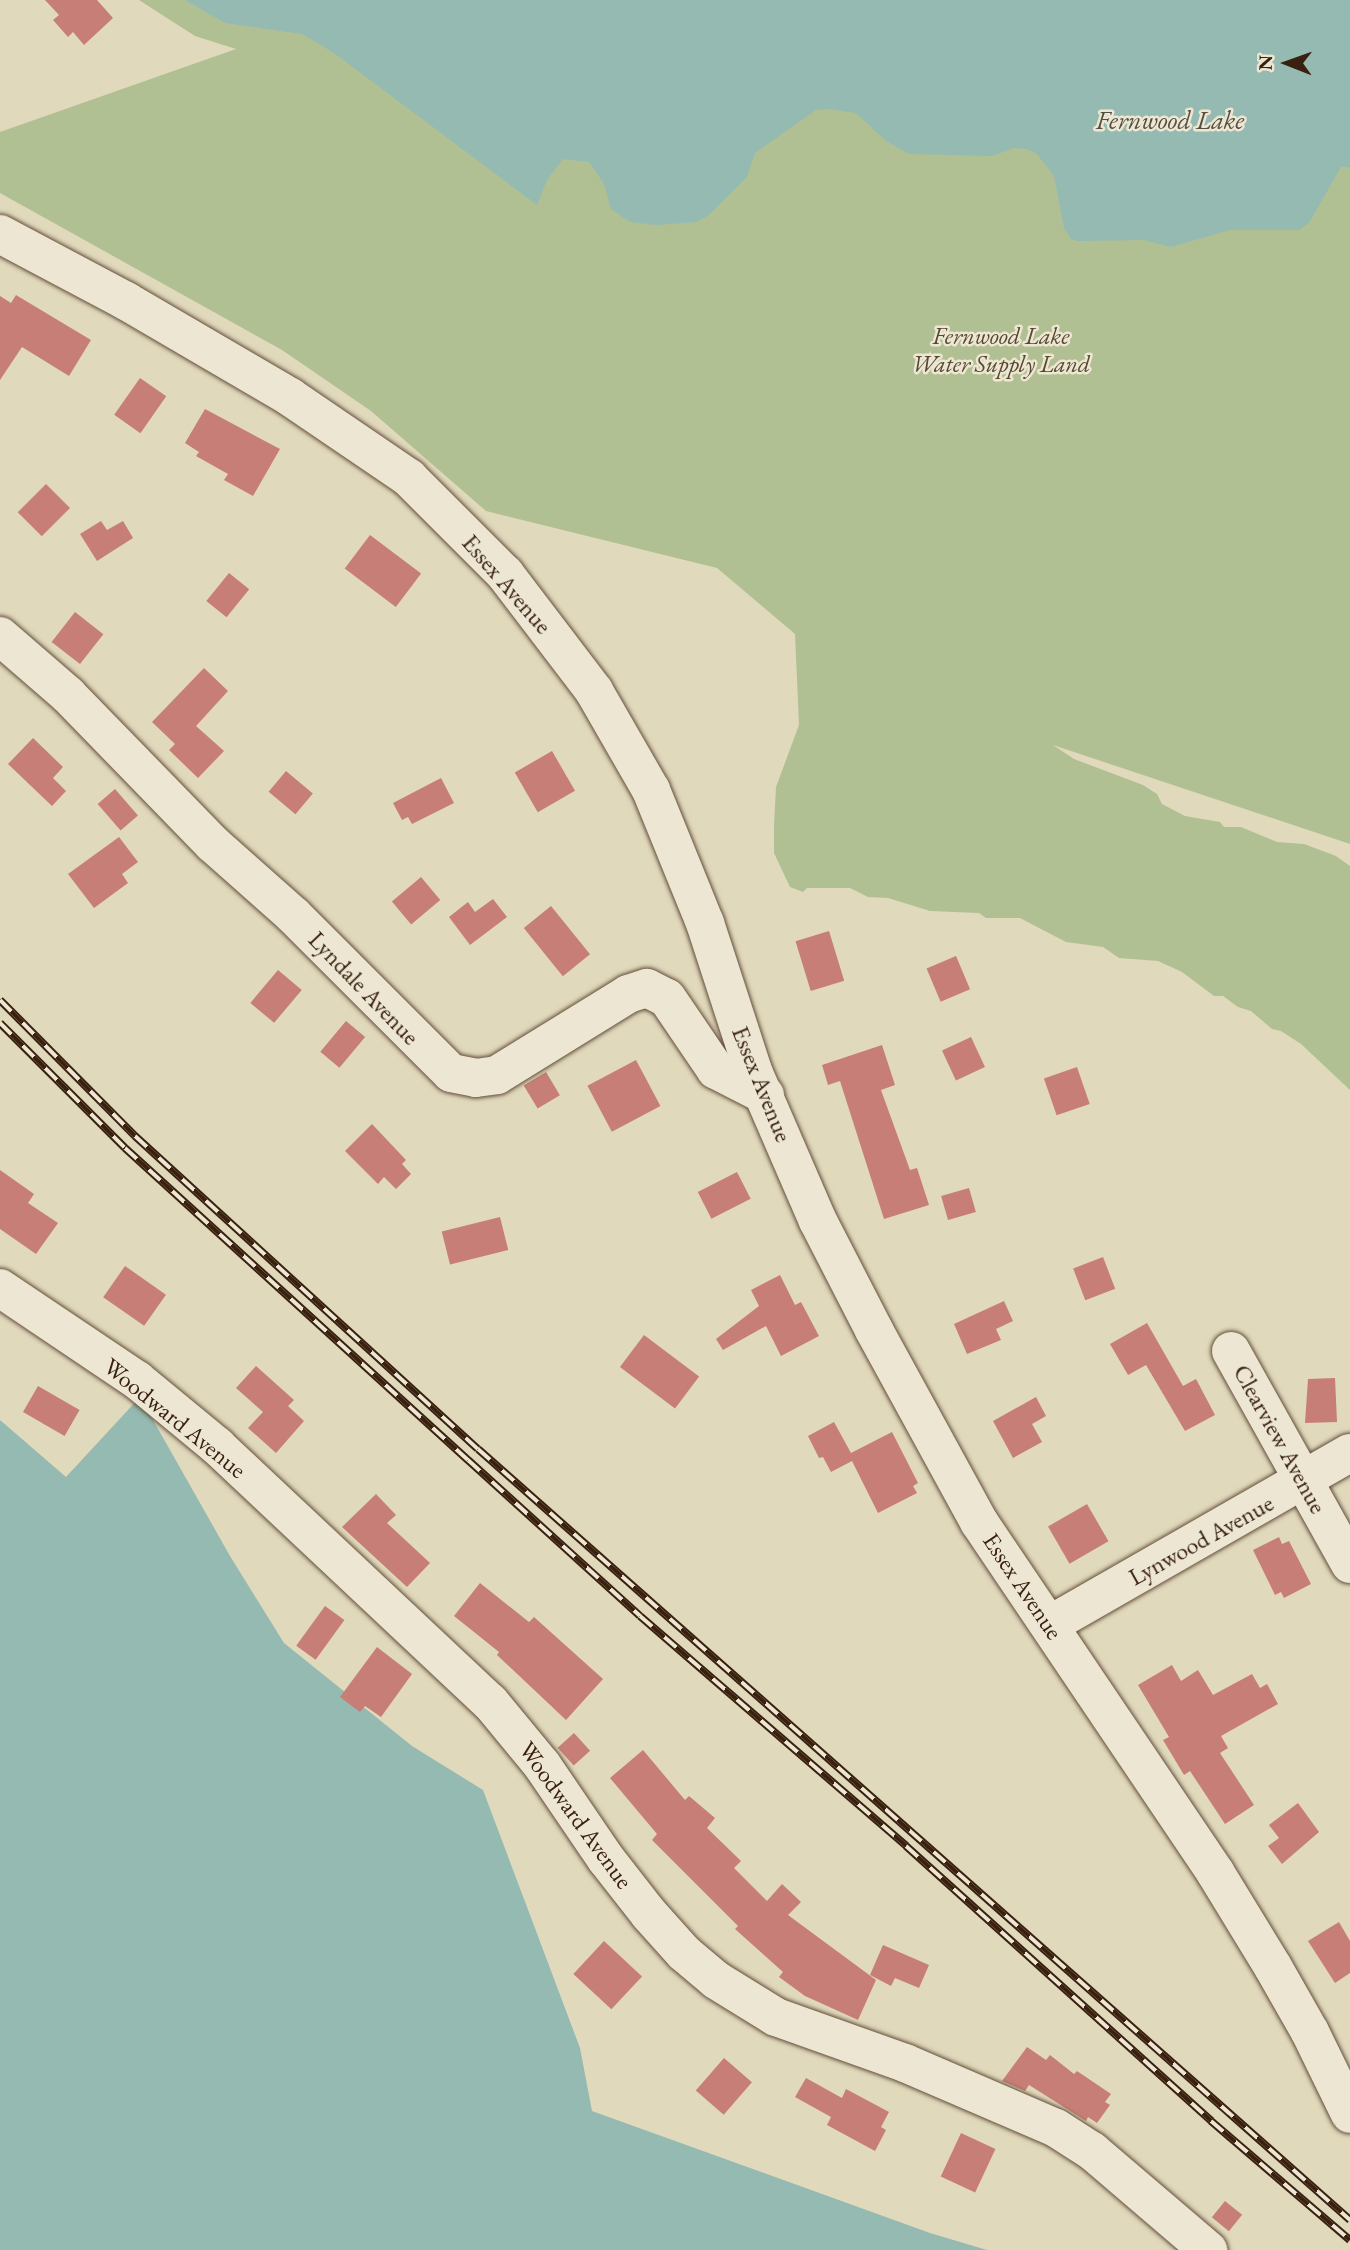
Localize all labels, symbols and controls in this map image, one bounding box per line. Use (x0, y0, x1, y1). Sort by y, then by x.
north arrow (1252, 28, 1322, 98)
text: N (1253, 55, 1278, 71)
water label: Fernwood Lake (1096, 105, 1244, 137)
park label: Fernwood Lake Water Supply Land (912, 322, 1090, 378)
street label: Essex Avenue (456, 529, 558, 639)
street label: Lyndale Avenue (303, 925, 425, 1051)
street label: Essex Avenue (726, 1022, 798, 1146)
street label: Woodward Avenue (98, 1352, 252, 1484)
street label: Clearview Avenue (1227, 1360, 1333, 1518)
street label: Lynwood Avenue (1124, 1488, 1278, 1592)
street label: Essex Avenue (977, 1527, 1069, 1645)
street label: Woodward Avenue (513, 1736, 639, 1894)

